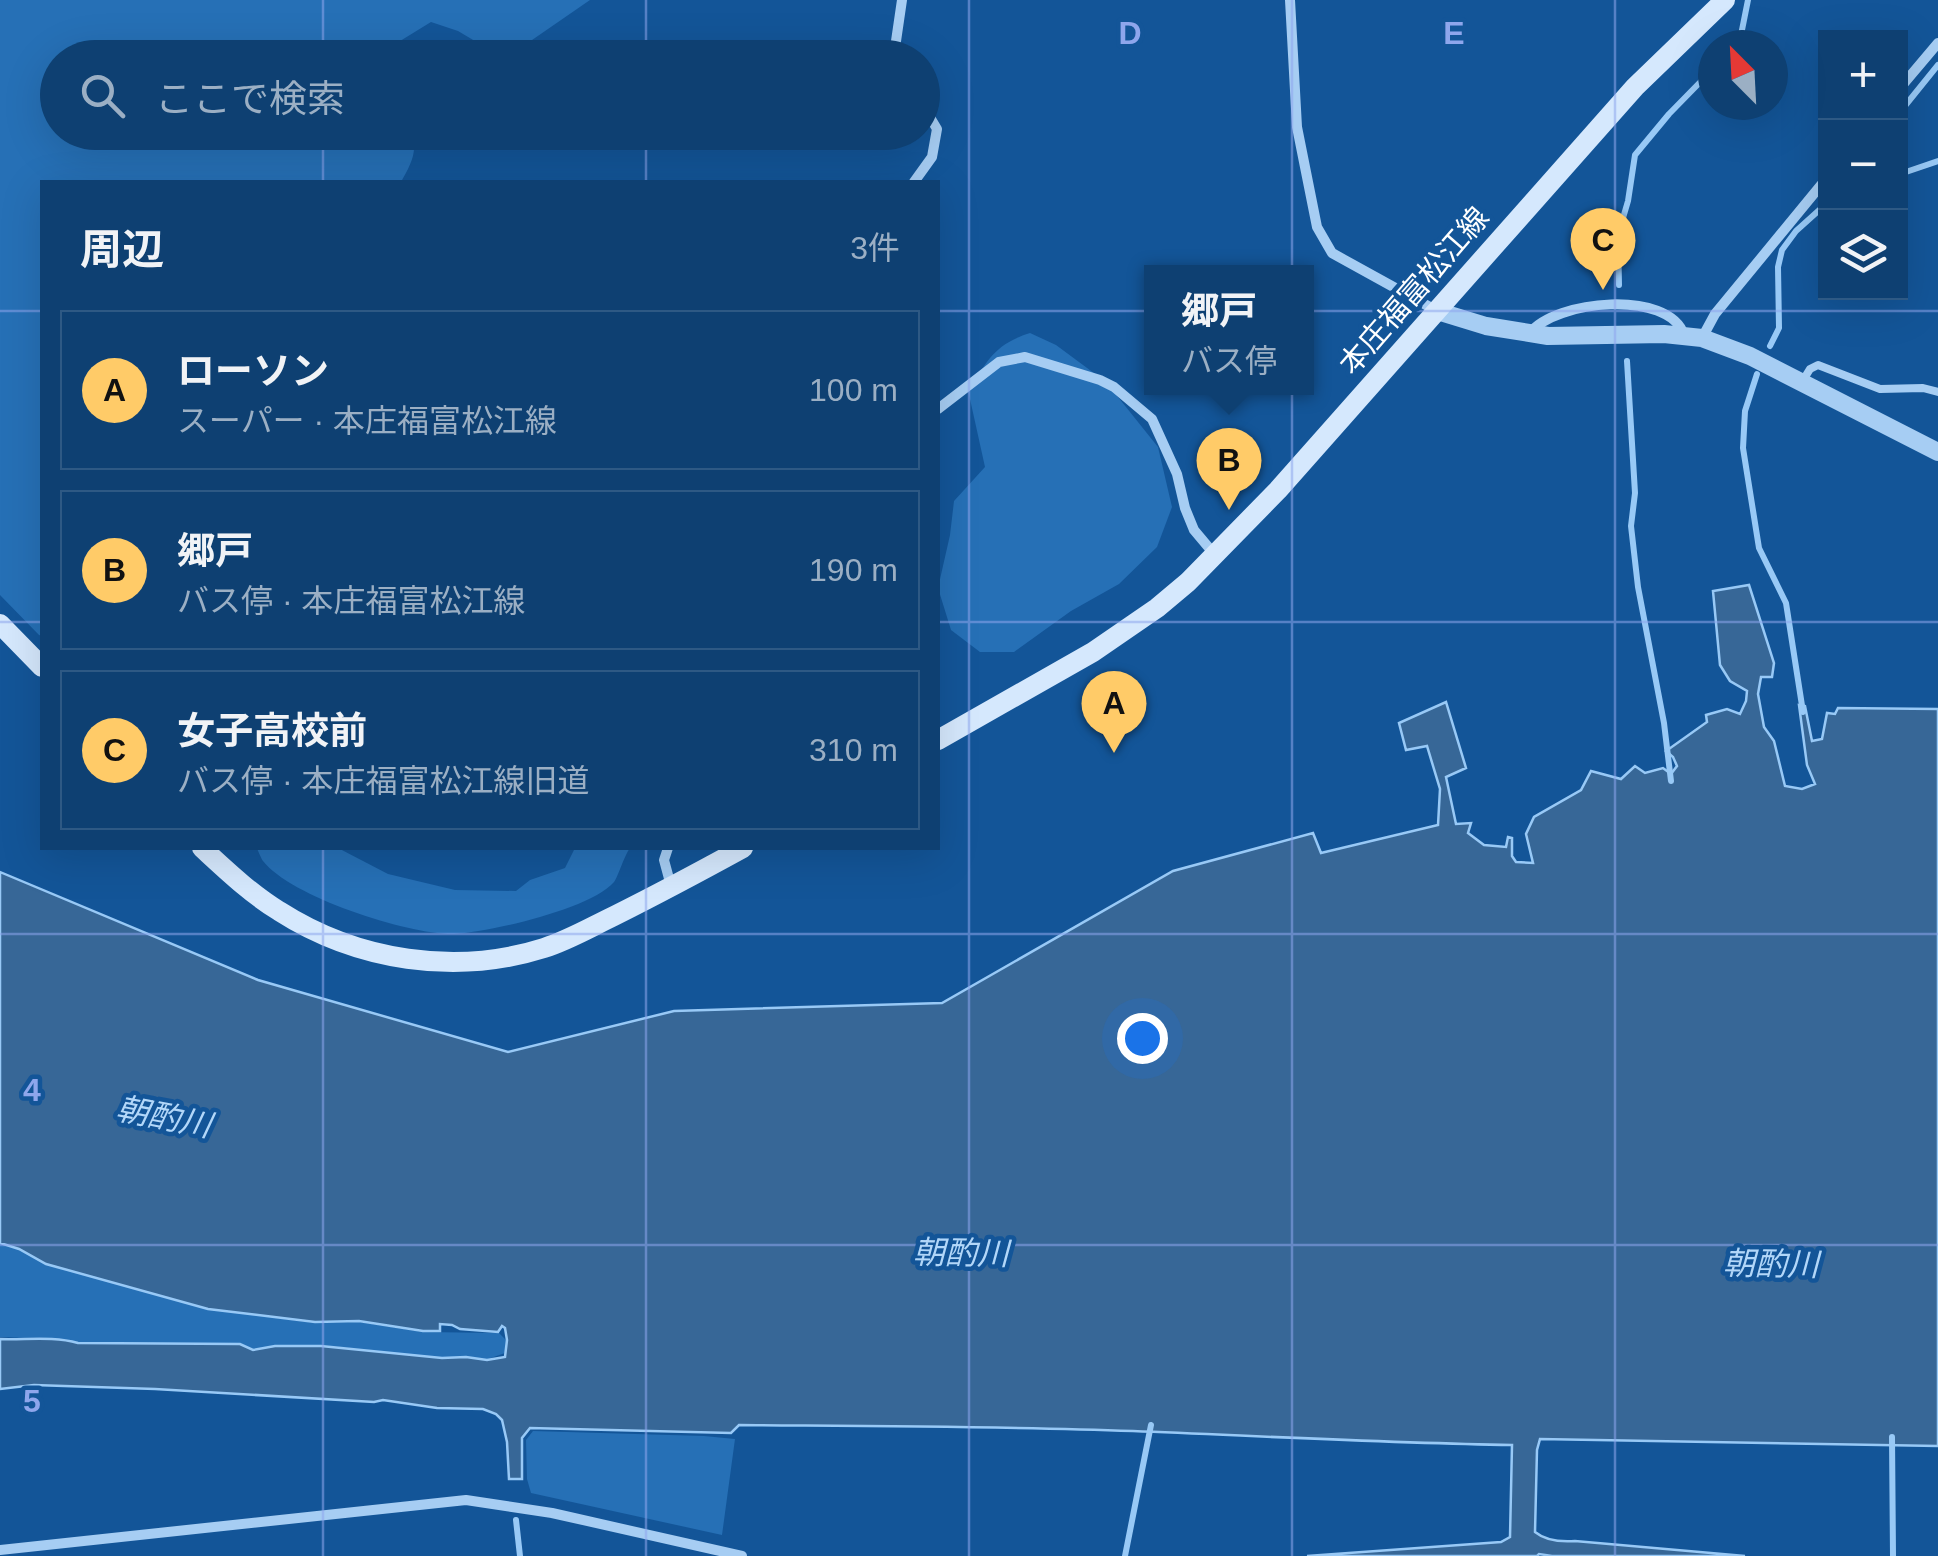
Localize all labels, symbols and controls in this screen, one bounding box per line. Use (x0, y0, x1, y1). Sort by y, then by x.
text: D (1118, 15, 1142, 51)
text: E (1443, 15, 1465, 51)
north arrow (1698, 30, 1788, 120)
map controls (1818, 30, 1908, 300)
button: + (1818, 30, 1908, 120)
search box (40, 40, 940, 150)
icon: search (75, 68, 130, 123)
text: ここで検索 (155, 78, 345, 120)
button: − (1818, 120, 1908, 210)
street label: 本庄福富松江線 (1332, 201, 1495, 381)
pin: C (1570, 208, 1636, 290)
button: layers (1818, 210, 1908, 300)
text: 周辺 (80, 226, 164, 273)
text: 3件 (850, 230, 900, 266)
popup (1144, 265, 1314, 395)
text: 郷戸 (1181, 290, 1257, 332)
text: バス停 (1181, 343, 1277, 379)
text: ローソン (177, 350, 329, 392)
text: A (103, 372, 126, 408)
text: 100 m (809, 372, 898, 408)
text: スーパー · 本庄福富松江線 (177, 403, 557, 439)
pin: B (1196, 428, 1262, 510)
text: 郷戸 (177, 530, 253, 572)
text: B (103, 552, 126, 588)
text: 190 m (809, 552, 898, 588)
text: バス停 · 本庄福富松江線 (177, 583, 525, 619)
pin: A (1082, 670, 1146, 753)
text: 女子高校前 (177, 710, 367, 752)
text: C (103, 732, 126, 768)
text: 310 m (809, 732, 898, 768)
text: バス停 · 本庄福富松江線旧道 (177, 763, 589, 799)
your location (1117, 1013, 1168, 1064)
text: 4 (23, 1072, 41, 1108)
water label: 朝酌川 (113, 1090, 217, 1144)
water label: 朝酌川 (913, 1234, 1012, 1272)
water label: 朝酌川 (1723, 1245, 1822, 1283)
text: 5 (23, 1383, 41, 1419)

